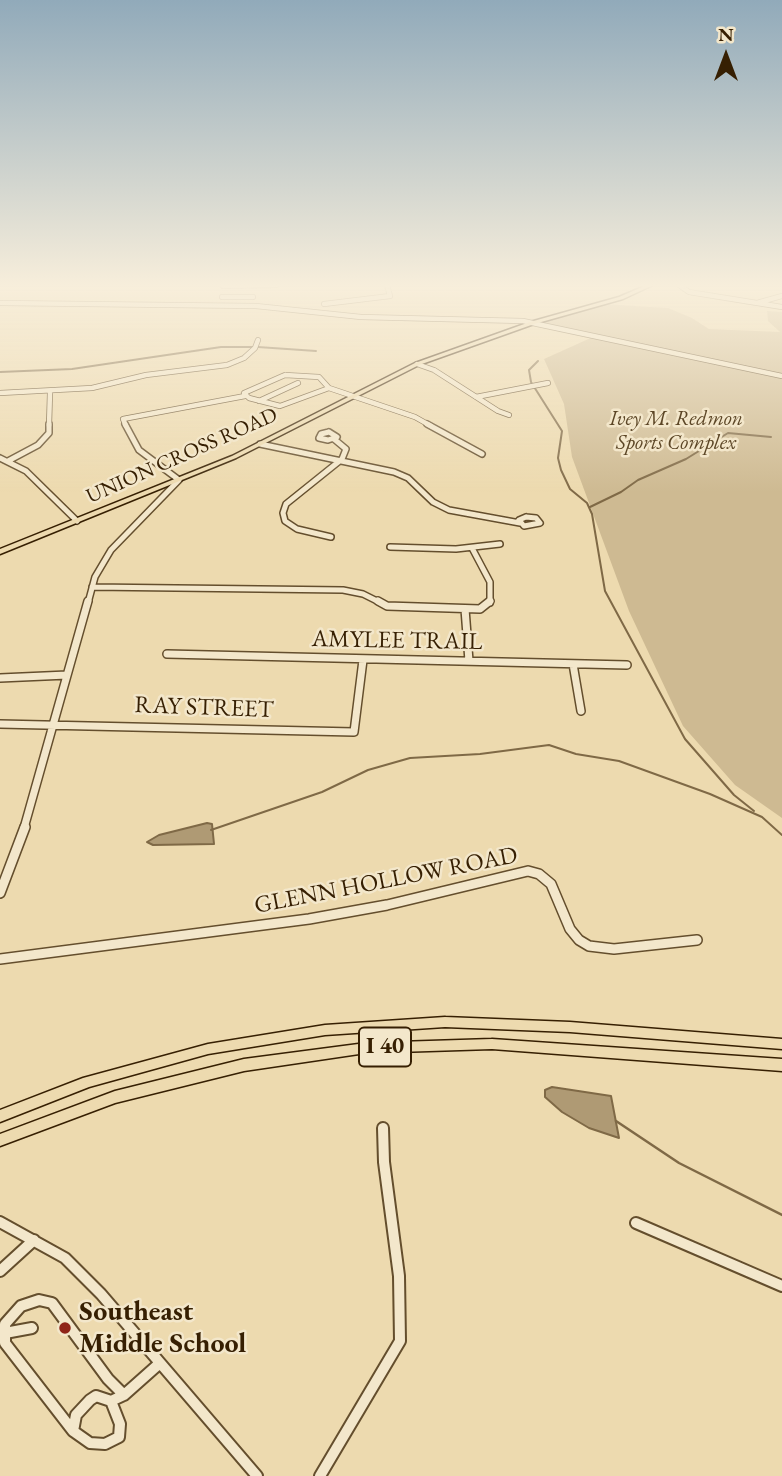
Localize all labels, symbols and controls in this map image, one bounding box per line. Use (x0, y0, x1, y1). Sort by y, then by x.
north arrow (691, 21, 761, 91)
text: N (718, 22, 734, 47)
street label: UNION CROSS ROAD (83, 402, 281, 510)
park label: Ivey M. Redmon Sports Complex (609, 406, 743, 456)
street label: AMYLEE TRAIL (311, 625, 483, 657)
street label: RAY STREET (134, 691, 274, 725)
street label: GLENN HOLLOW ROAD (252, 841, 520, 921)
road number: I 40 (359, 1028, 411, 1066)
place label: Southeast Middle School (79, 1295, 246, 1361)
marker: Southeast Middle School (57, 1320, 73, 1336)

